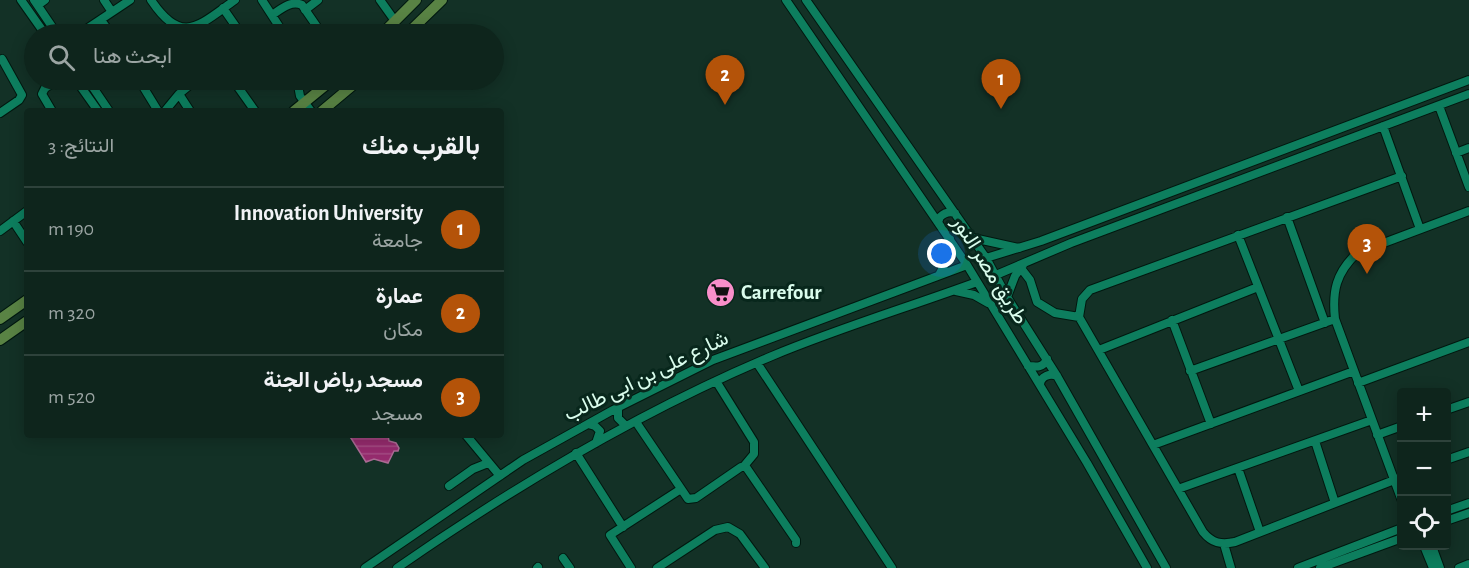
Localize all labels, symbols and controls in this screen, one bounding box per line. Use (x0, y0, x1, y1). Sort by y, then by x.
search box (24, 24, 504, 90)
icon: search (45, 41, 78, 74)
text: ابحث هنا (93, 45, 172, 67)
pin: 2 (706, 56, 744, 105)
pin: 1 (982, 60, 1020, 109)
text: بالقرب منك (362, 133, 480, 159)
text: النتائج: 3 (48, 136, 114, 156)
text: Innovation University (234, 202, 423, 224)
street label: طريق مصر النور (946, 211, 1032, 329)
text: 190 m (48, 219, 94, 239)
text: 1 (457, 219, 464, 239)
pin: 3 (1348, 224, 1386, 274)
text: جامعة (372, 231, 423, 251)
your location (927, 239, 956, 268)
supermarket icon: Carrefour (704, 276, 736, 308)
place label: Carrefour (741, 282, 822, 303)
text: عمارة (376, 285, 423, 307)
text: 320 m (48, 303, 95, 323)
text: 2 (456, 303, 465, 323)
text: مكان (383, 320, 423, 340)
street label: شارع على بن ابى طالب (560, 327, 733, 428)
text: مسجد رياض الجنة (264, 369, 423, 391)
text: 520 m (48, 387, 95, 407)
text: 3 (456, 387, 465, 407)
map controls (1397, 388, 1451, 550)
button: + (1397, 388, 1451, 442)
text: مسجد (371, 404, 423, 424)
button: − (1397, 442, 1451, 496)
button: locate (1397, 496, 1451, 550)

